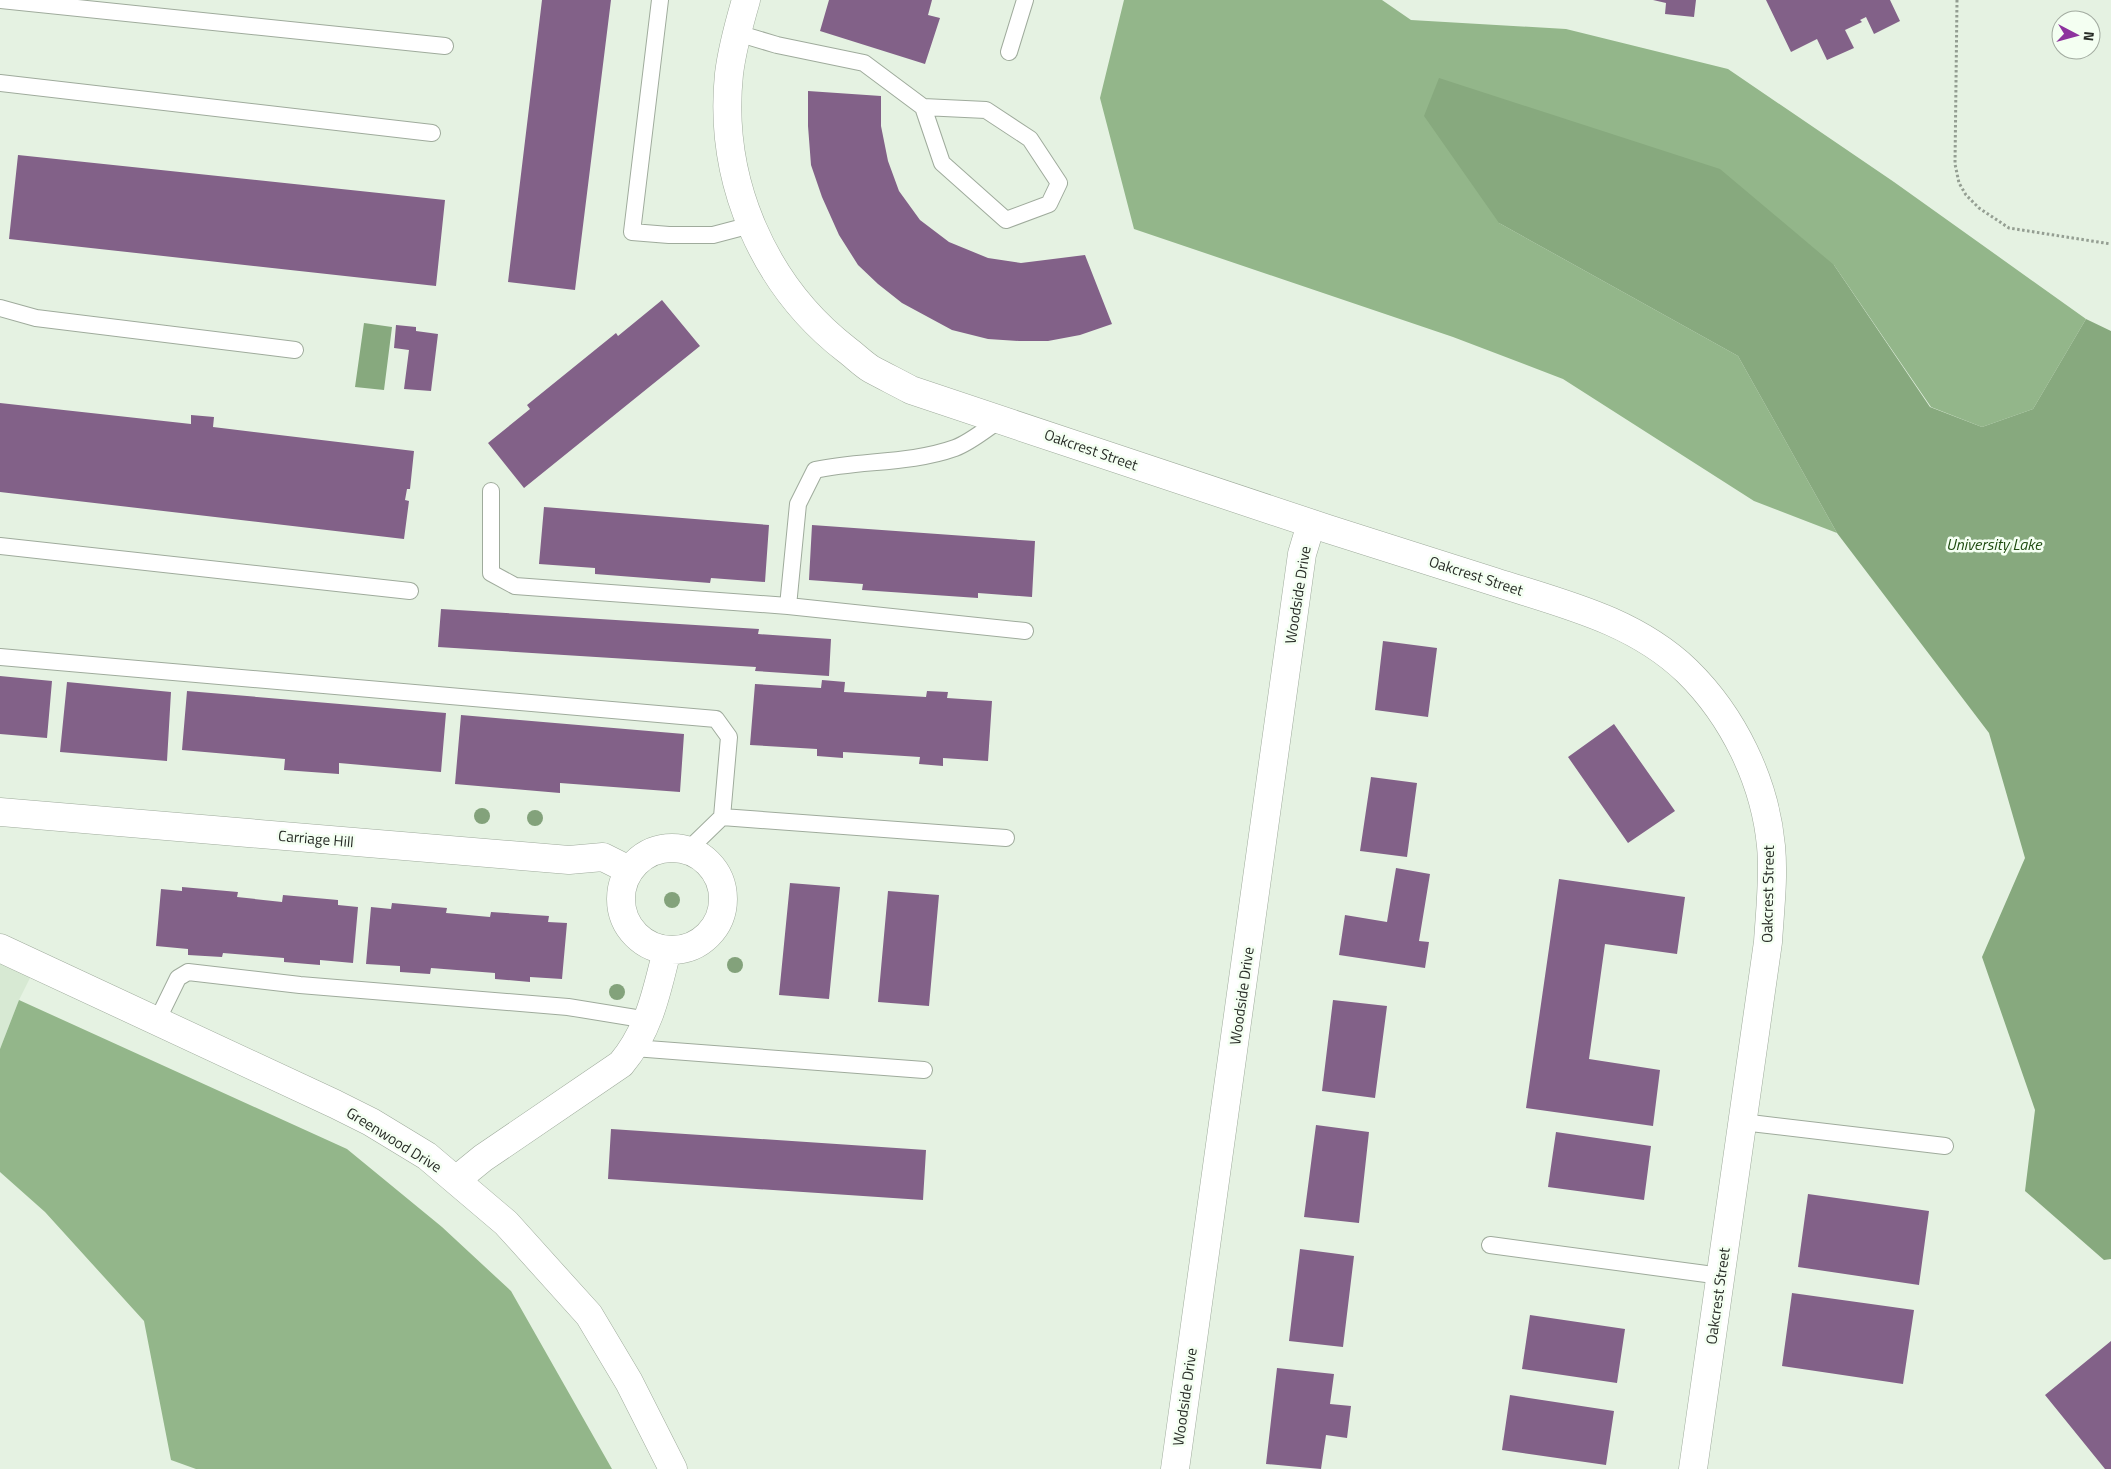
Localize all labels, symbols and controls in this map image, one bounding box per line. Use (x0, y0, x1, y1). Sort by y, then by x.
north arrow (2051, 10, 2101, 60)
text: N (2078, 30, 2100, 42)
street label: Oakcrest Street (1041, 423, 1142, 477)
water label: University Lake (1946, 532, 2043, 556)
street label: Woodside Drive (1278, 544, 1317, 645)
street label: Oakcrest Street (1426, 549, 1527, 602)
street label: Carriage Hill (277, 824, 355, 853)
street label: Oakcrest Street (1755, 844, 1780, 943)
street label: Woodside Drive (1223, 945, 1260, 1046)
street label: Greenwood Drive (342, 1101, 446, 1178)
street label: Oakcrest Street (1699, 1245, 1736, 1346)
street label: Woodside Drive (1166, 1346, 1203, 1447)

